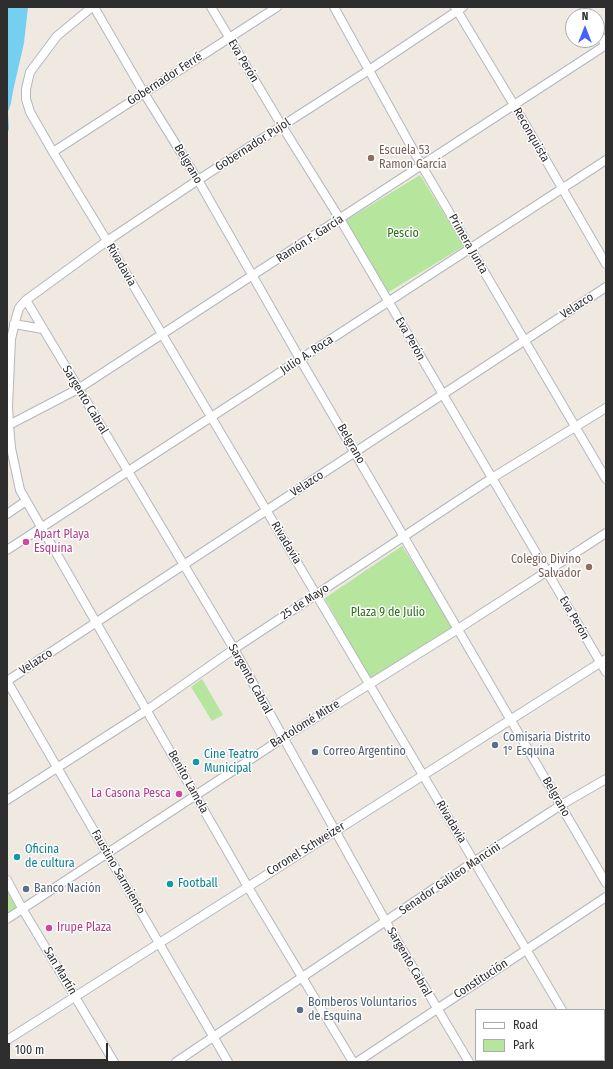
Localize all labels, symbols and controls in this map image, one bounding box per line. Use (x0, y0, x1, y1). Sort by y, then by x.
north arrow (565, 8, 605, 48)
text: N (582, 10, 588, 23)
street label: Eva Perón (225, 37, 261, 85)
street label: Gobernador Ferré (125, 49, 205, 109)
street label: Reconquista (510, 105, 552, 165)
street label: Gobernador Pujol (213, 115, 293, 175)
street label: Belgrano (171, 142, 205, 186)
place label: Escuela 53 Ramon García (379, 144, 447, 172)
marker: Escuela 53 Ramon García (366, 153, 376, 163)
street label: Ramón F. García (274, 212, 346, 266)
street label: Primera Junta (445, 212, 491, 276)
park label: Pescio (387, 227, 419, 241)
street label: Rivadavia (103, 241, 139, 289)
street label: Velazco (558, 290, 596, 322)
street label: Eva Perón (392, 315, 428, 363)
street label: Julio A. Roca (278, 333, 336, 377)
street label: Sargento Cabral (59, 363, 111, 437)
street label: Belgrano (334, 422, 368, 466)
street label: Velazco (288, 468, 326, 500)
street label: Rivadavia (268, 519, 304, 567)
place label: Apart Playa Esquina (34, 528, 89, 556)
marker: Apart Playa Esquina (21, 537, 31, 547)
place label: Colegio Divino Salvador (511, 553, 581, 581)
marker: Colegio Divino Salvador (584, 562, 594, 572)
street label: 25 de Mayo (278, 581, 332, 623)
street label: Eva Perón (556, 594, 592, 642)
park label: Plaza 9 de Julio (351, 606, 425, 620)
street label: Sargento Cabral (225, 642, 275, 716)
street label: Velazco (17, 646, 55, 678)
street label: Bartolomé Mitre (268, 697, 342, 751)
place label: Comisaria Distrito 1° Esquina (503, 731, 591, 759)
marker: Comisaria Distrito 1° Esquina (490, 740, 500, 750)
place label: Correo Argentino (323, 745, 406, 759)
marker: Correo Argentino (310, 747, 320, 757)
street label: Benito Lamela (165, 748, 211, 816)
place label: Cine Teatro Municipal (204, 748, 259, 776)
marker: Cine Teatro Municipal (191, 757, 201, 767)
street label: Belgrano (539, 775, 573, 819)
place label: La Casona Pesca (91, 787, 171, 801)
marker: La Casona Pesca (174, 789, 184, 799)
street label: Rivadavia (433, 798, 469, 846)
street label: Coronel Schweizer (264, 819, 348, 879)
street label: Faustino Sarmiento (88, 827, 148, 917)
street label: Senador Galileo Mancini (397, 840, 503, 918)
place label: Oficina de cultura (25, 843, 75, 871)
marker: Oficina de cultura (12, 852, 22, 862)
place label: Football (178, 877, 218, 891)
marker: Football (165, 879, 175, 889)
place label: Banco Nación (34, 882, 101, 896)
marker: Banco Nación (21, 884, 31, 894)
place label: Irupe Plaza (57, 921, 111, 935)
marker: Irupe Plaza (44, 923, 54, 933)
street label: Sargento Cabral (383, 925, 435, 999)
street label: San Martín (40, 945, 80, 997)
street label: Constitución (451, 956, 511, 1002)
place label: Bomberos Voluntarios de Esquina (308, 996, 417, 1024)
marker: Bomberos Voluntarios de Esquina (295, 1005, 305, 1015)
legend (475, 1009, 605, 1061)
text: Road (513, 1018, 538, 1032)
scale bar (10, 1035, 110, 1061)
text: Park (513, 1038, 534, 1052)
text: 100 m (15, 1043, 44, 1057)

